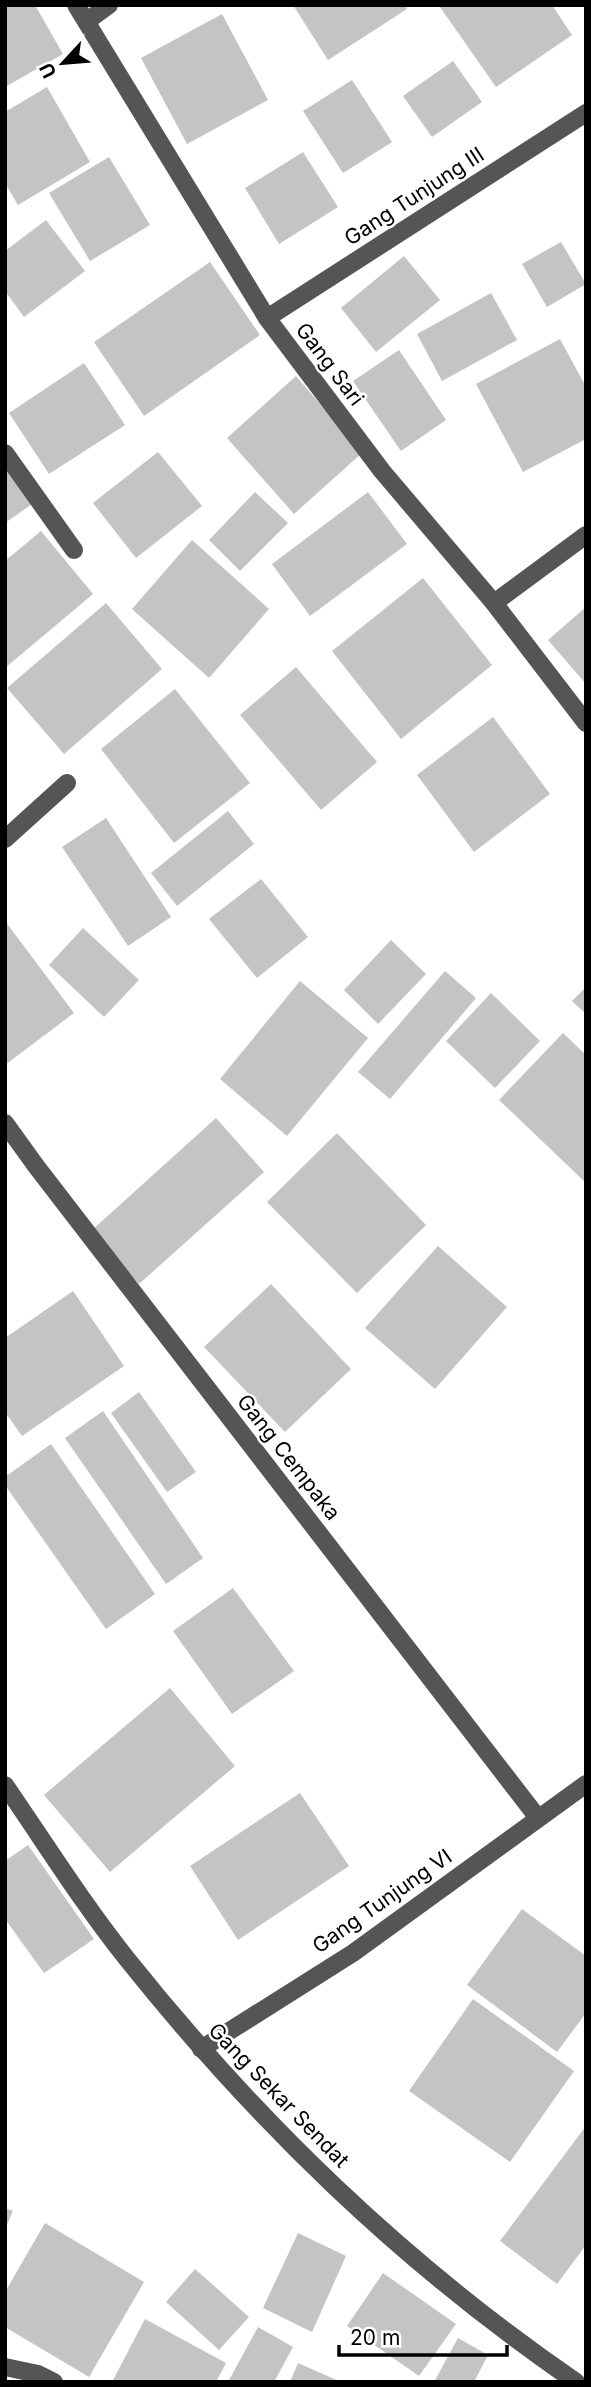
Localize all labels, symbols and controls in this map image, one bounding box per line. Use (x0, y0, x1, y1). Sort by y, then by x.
north arrow (28, 28, 98, 98)
text: U (35, 59, 62, 82)
street label: Gang Tunjung III (340, 142, 488, 250)
street label: Gang Sari (291, 318, 369, 410)
street label: Gang Cempaka (232, 1389, 346, 1525)
street label: Gang Tunjung VI (308, 1844, 456, 1958)
street label: Gang Sekar Sendat (204, 2018, 354, 2173)
scale bar (339, 2314, 507, 2358)
text: 20 m (350, 2325, 400, 2350)

